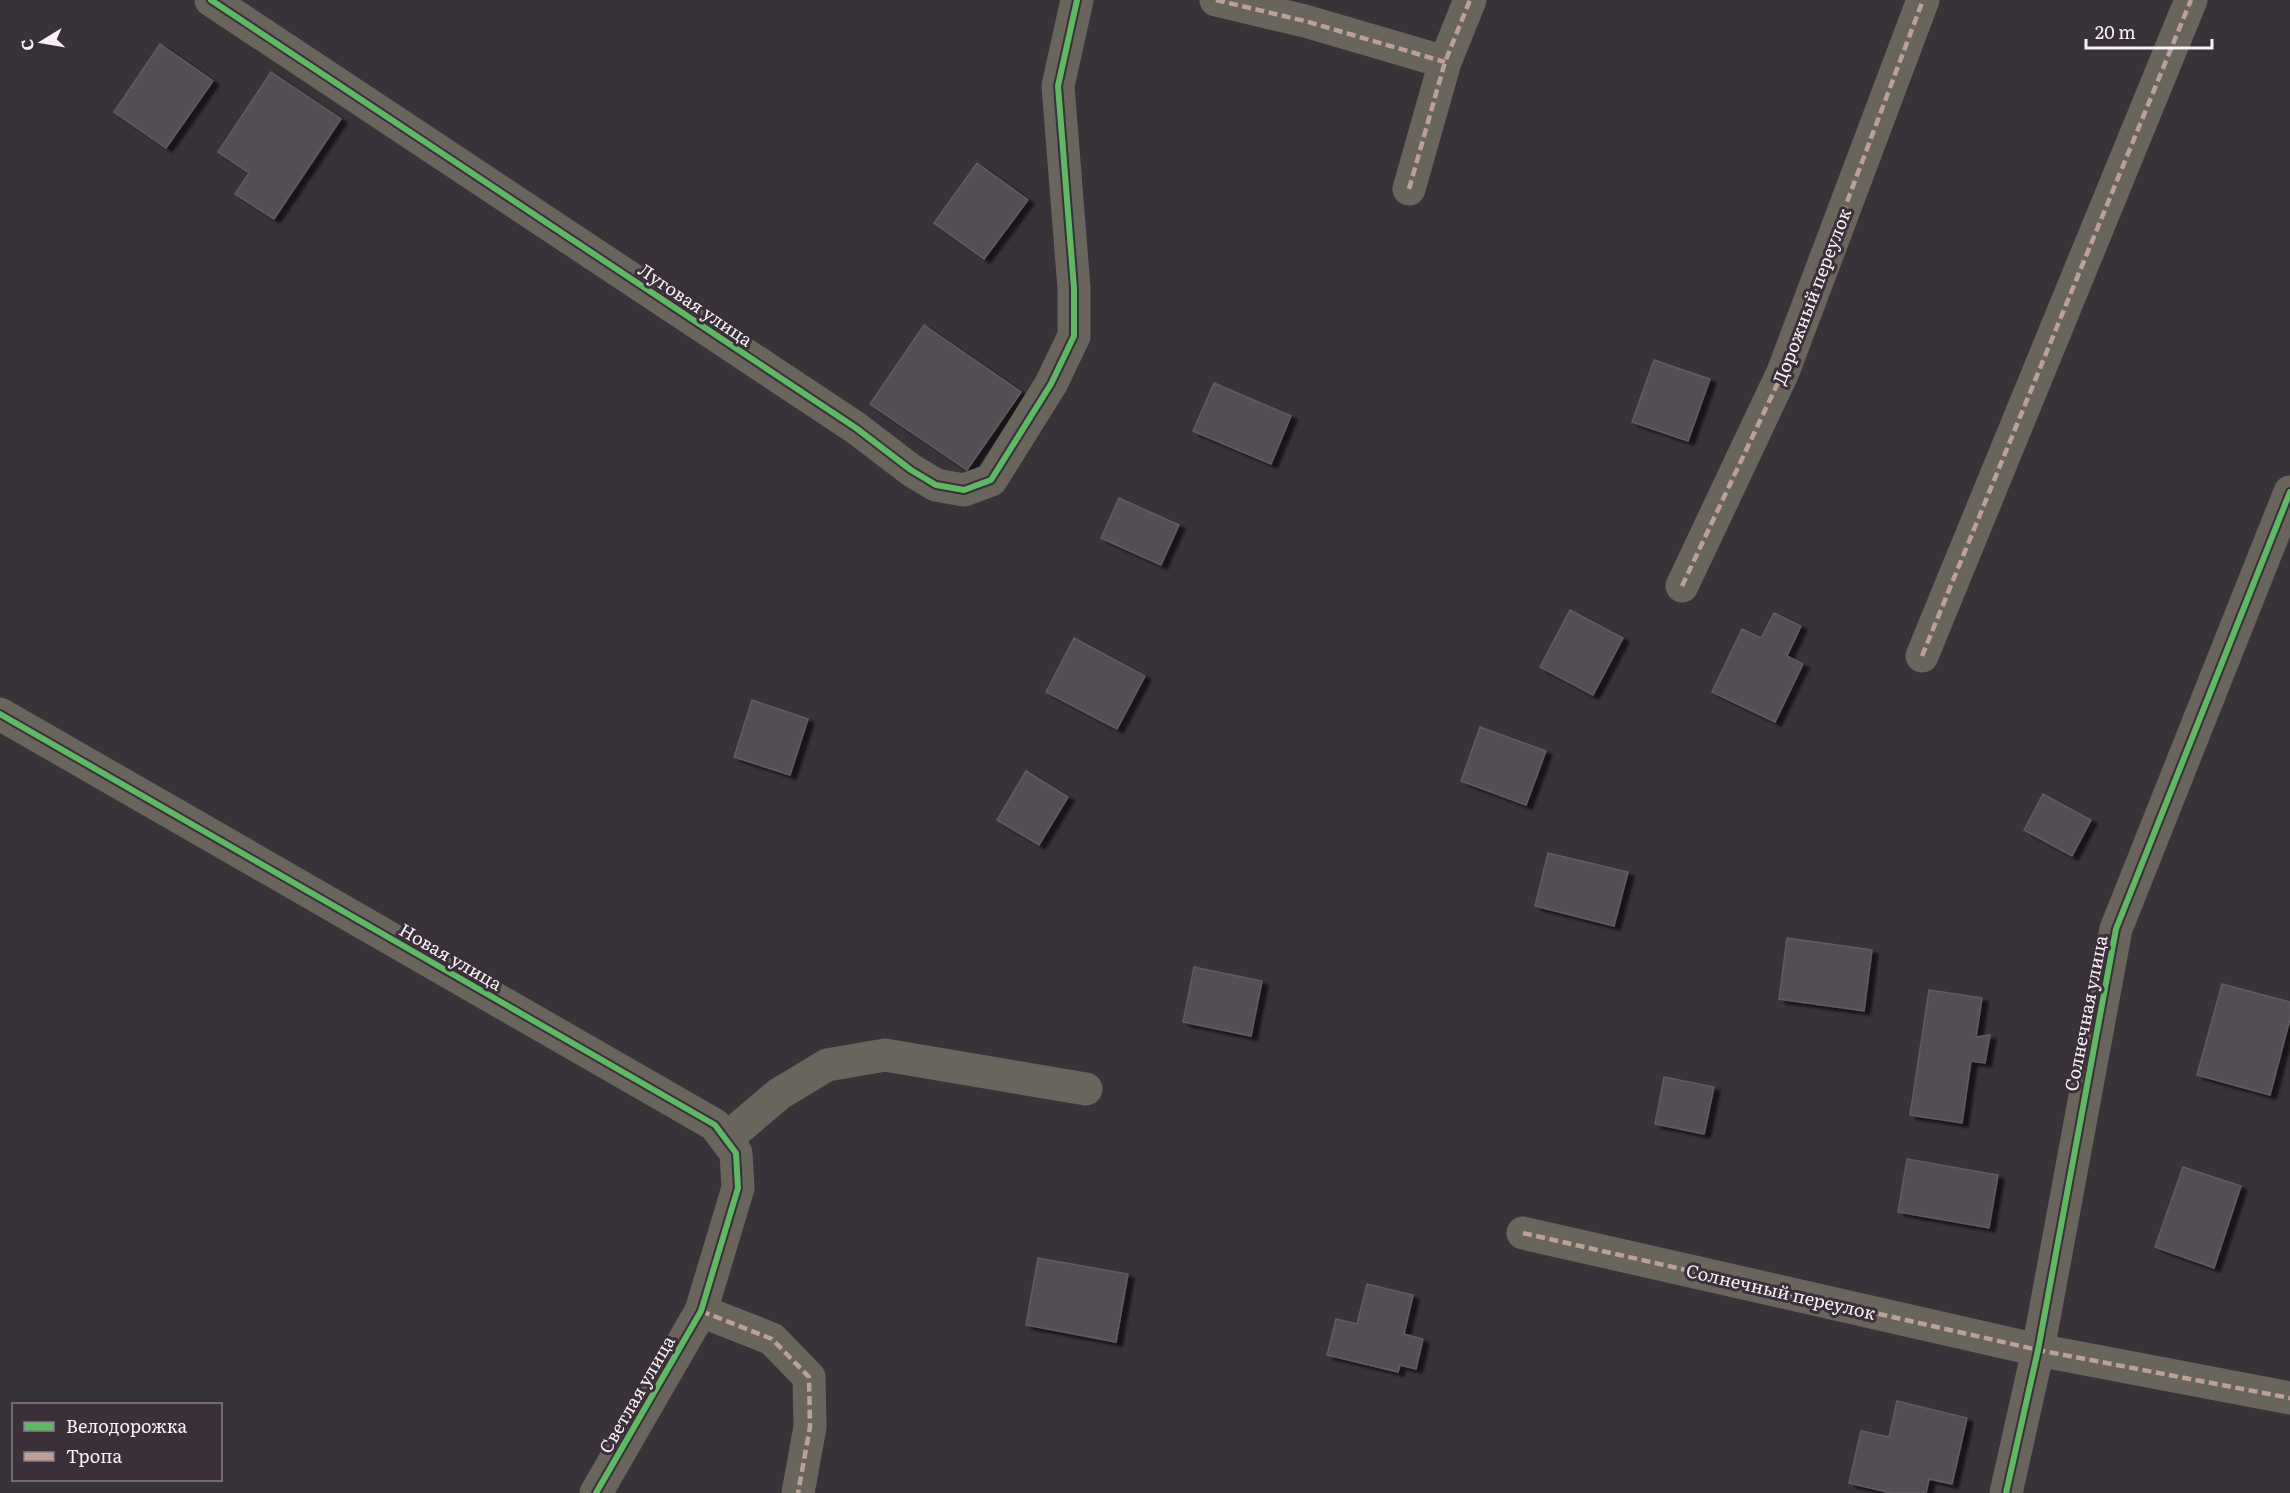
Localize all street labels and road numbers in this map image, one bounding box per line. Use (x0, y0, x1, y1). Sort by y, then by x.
street label: Дорожный переулок (1765, 204, 1857, 388)
street label: Луговая улица (633, 256, 759, 352)
street label: Новая улица (394, 916, 508, 997)
street label: Солнечная улица (2057, 932, 2113, 1093)
street label: Солнечный переулок (1684, 1256, 1879, 1326)
street label: Светлая улица (591, 1330, 681, 1458)

